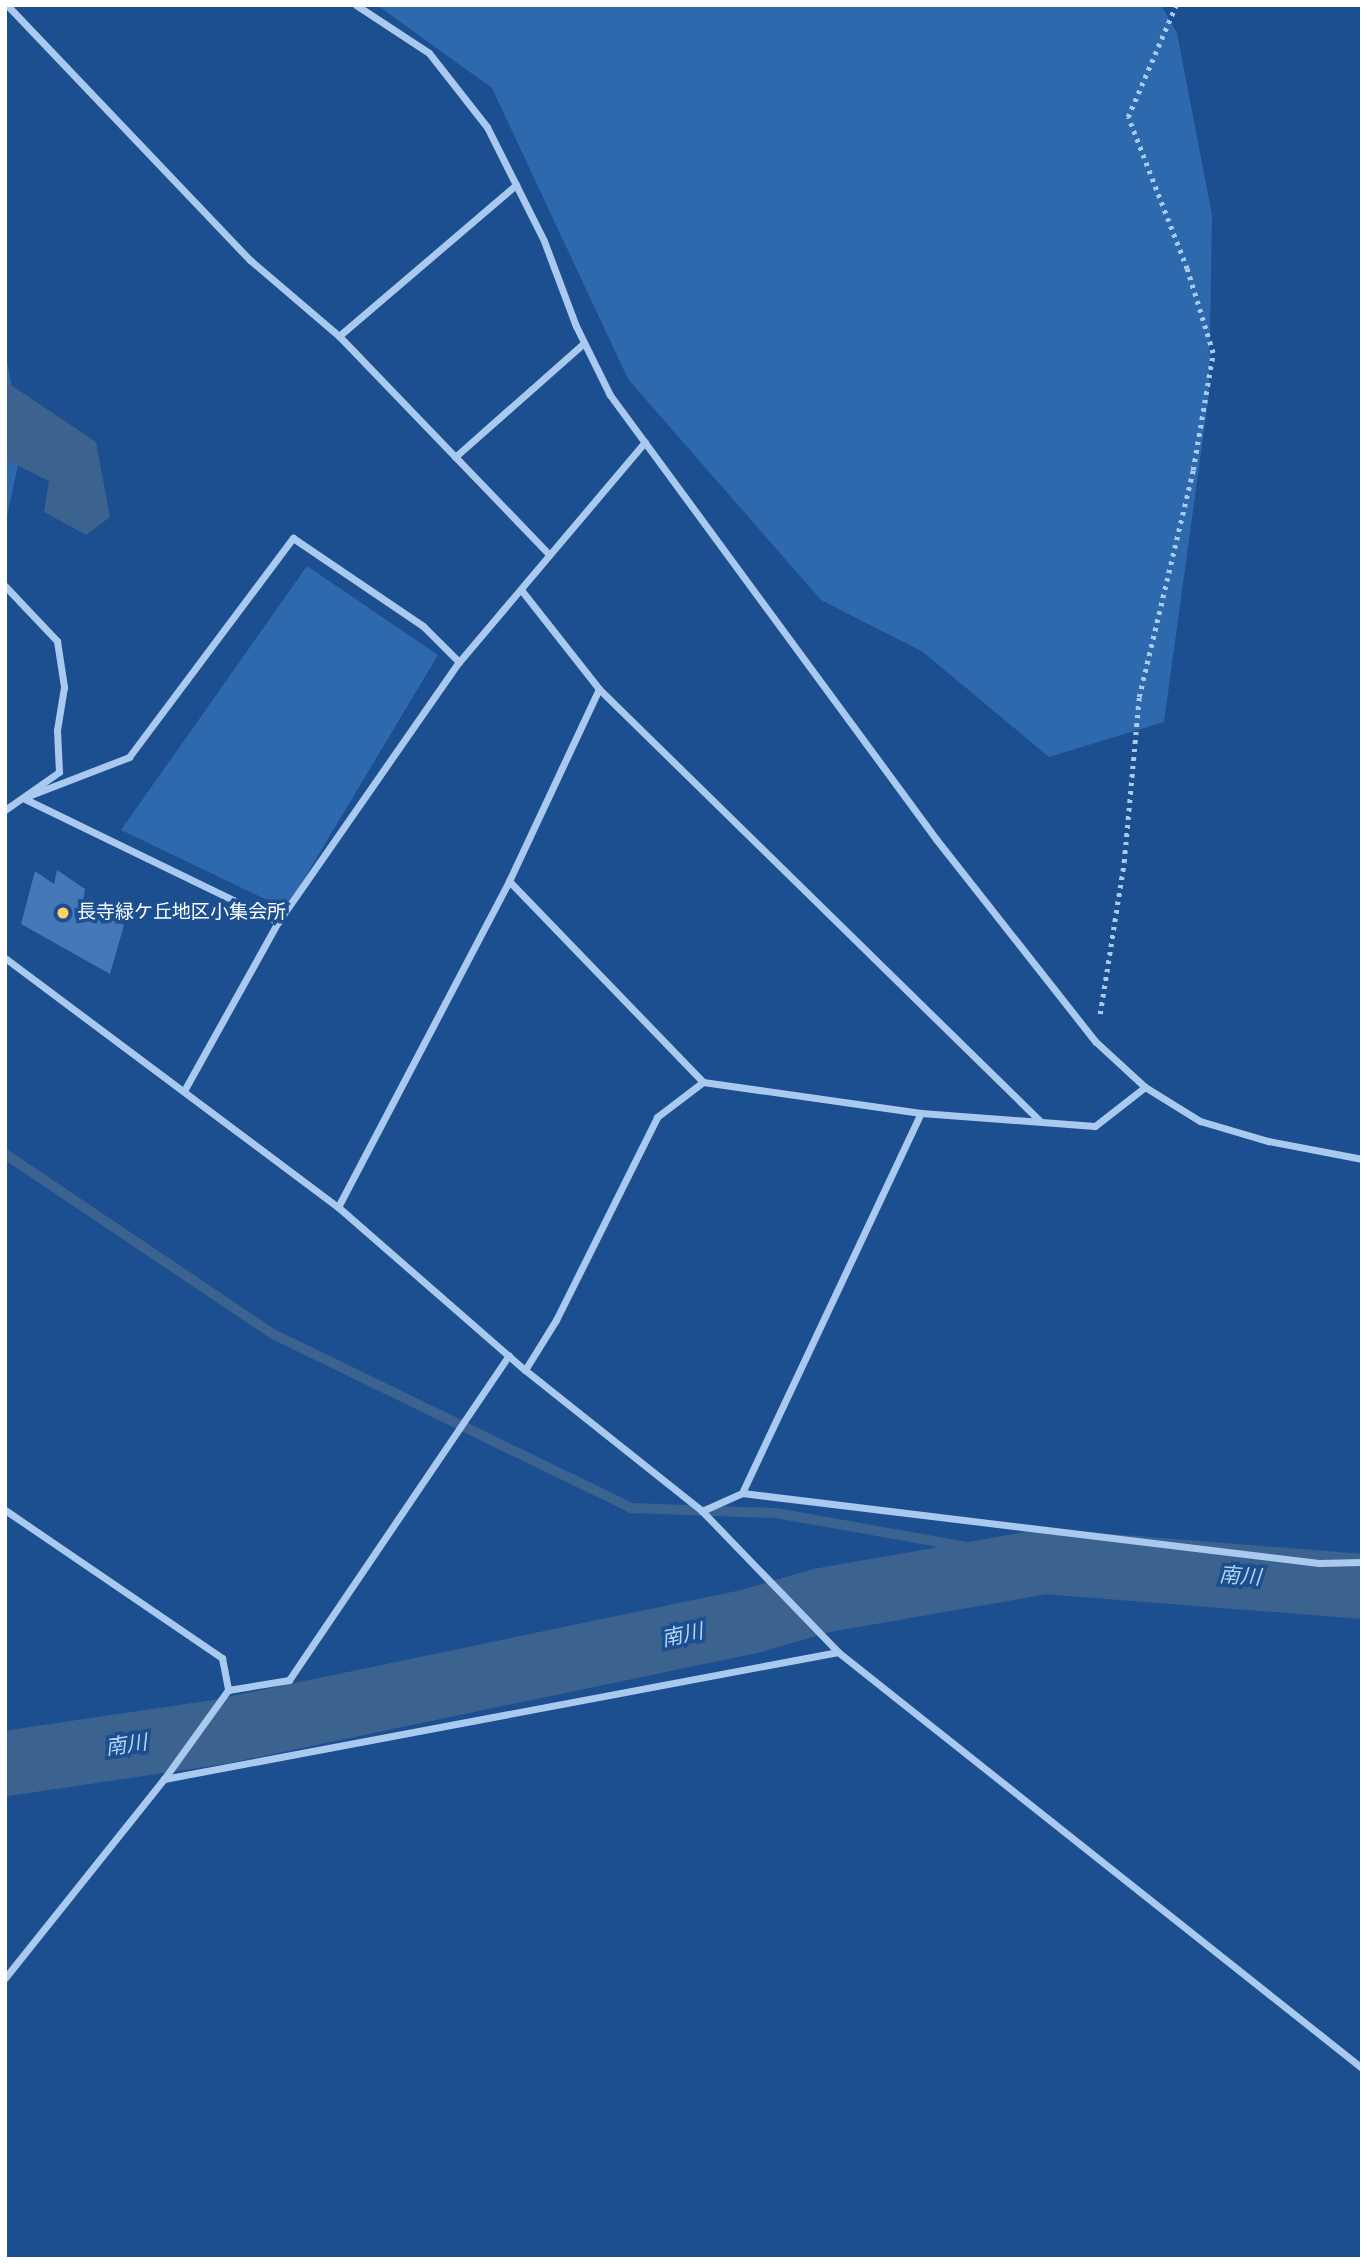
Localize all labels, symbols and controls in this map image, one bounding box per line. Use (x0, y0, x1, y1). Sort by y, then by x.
place label: 長寺緑ケ丘地区小集会所 (77, 902, 286, 924)
marker: 長寺緑ケ丘地区小集会所 (55, 905, 71, 921)
water label: 南川 (1218, 1562, 1262, 1590)
water label: 南川 (659, 1618, 705, 1652)
water label: 南川 (103, 1730, 149, 1760)

